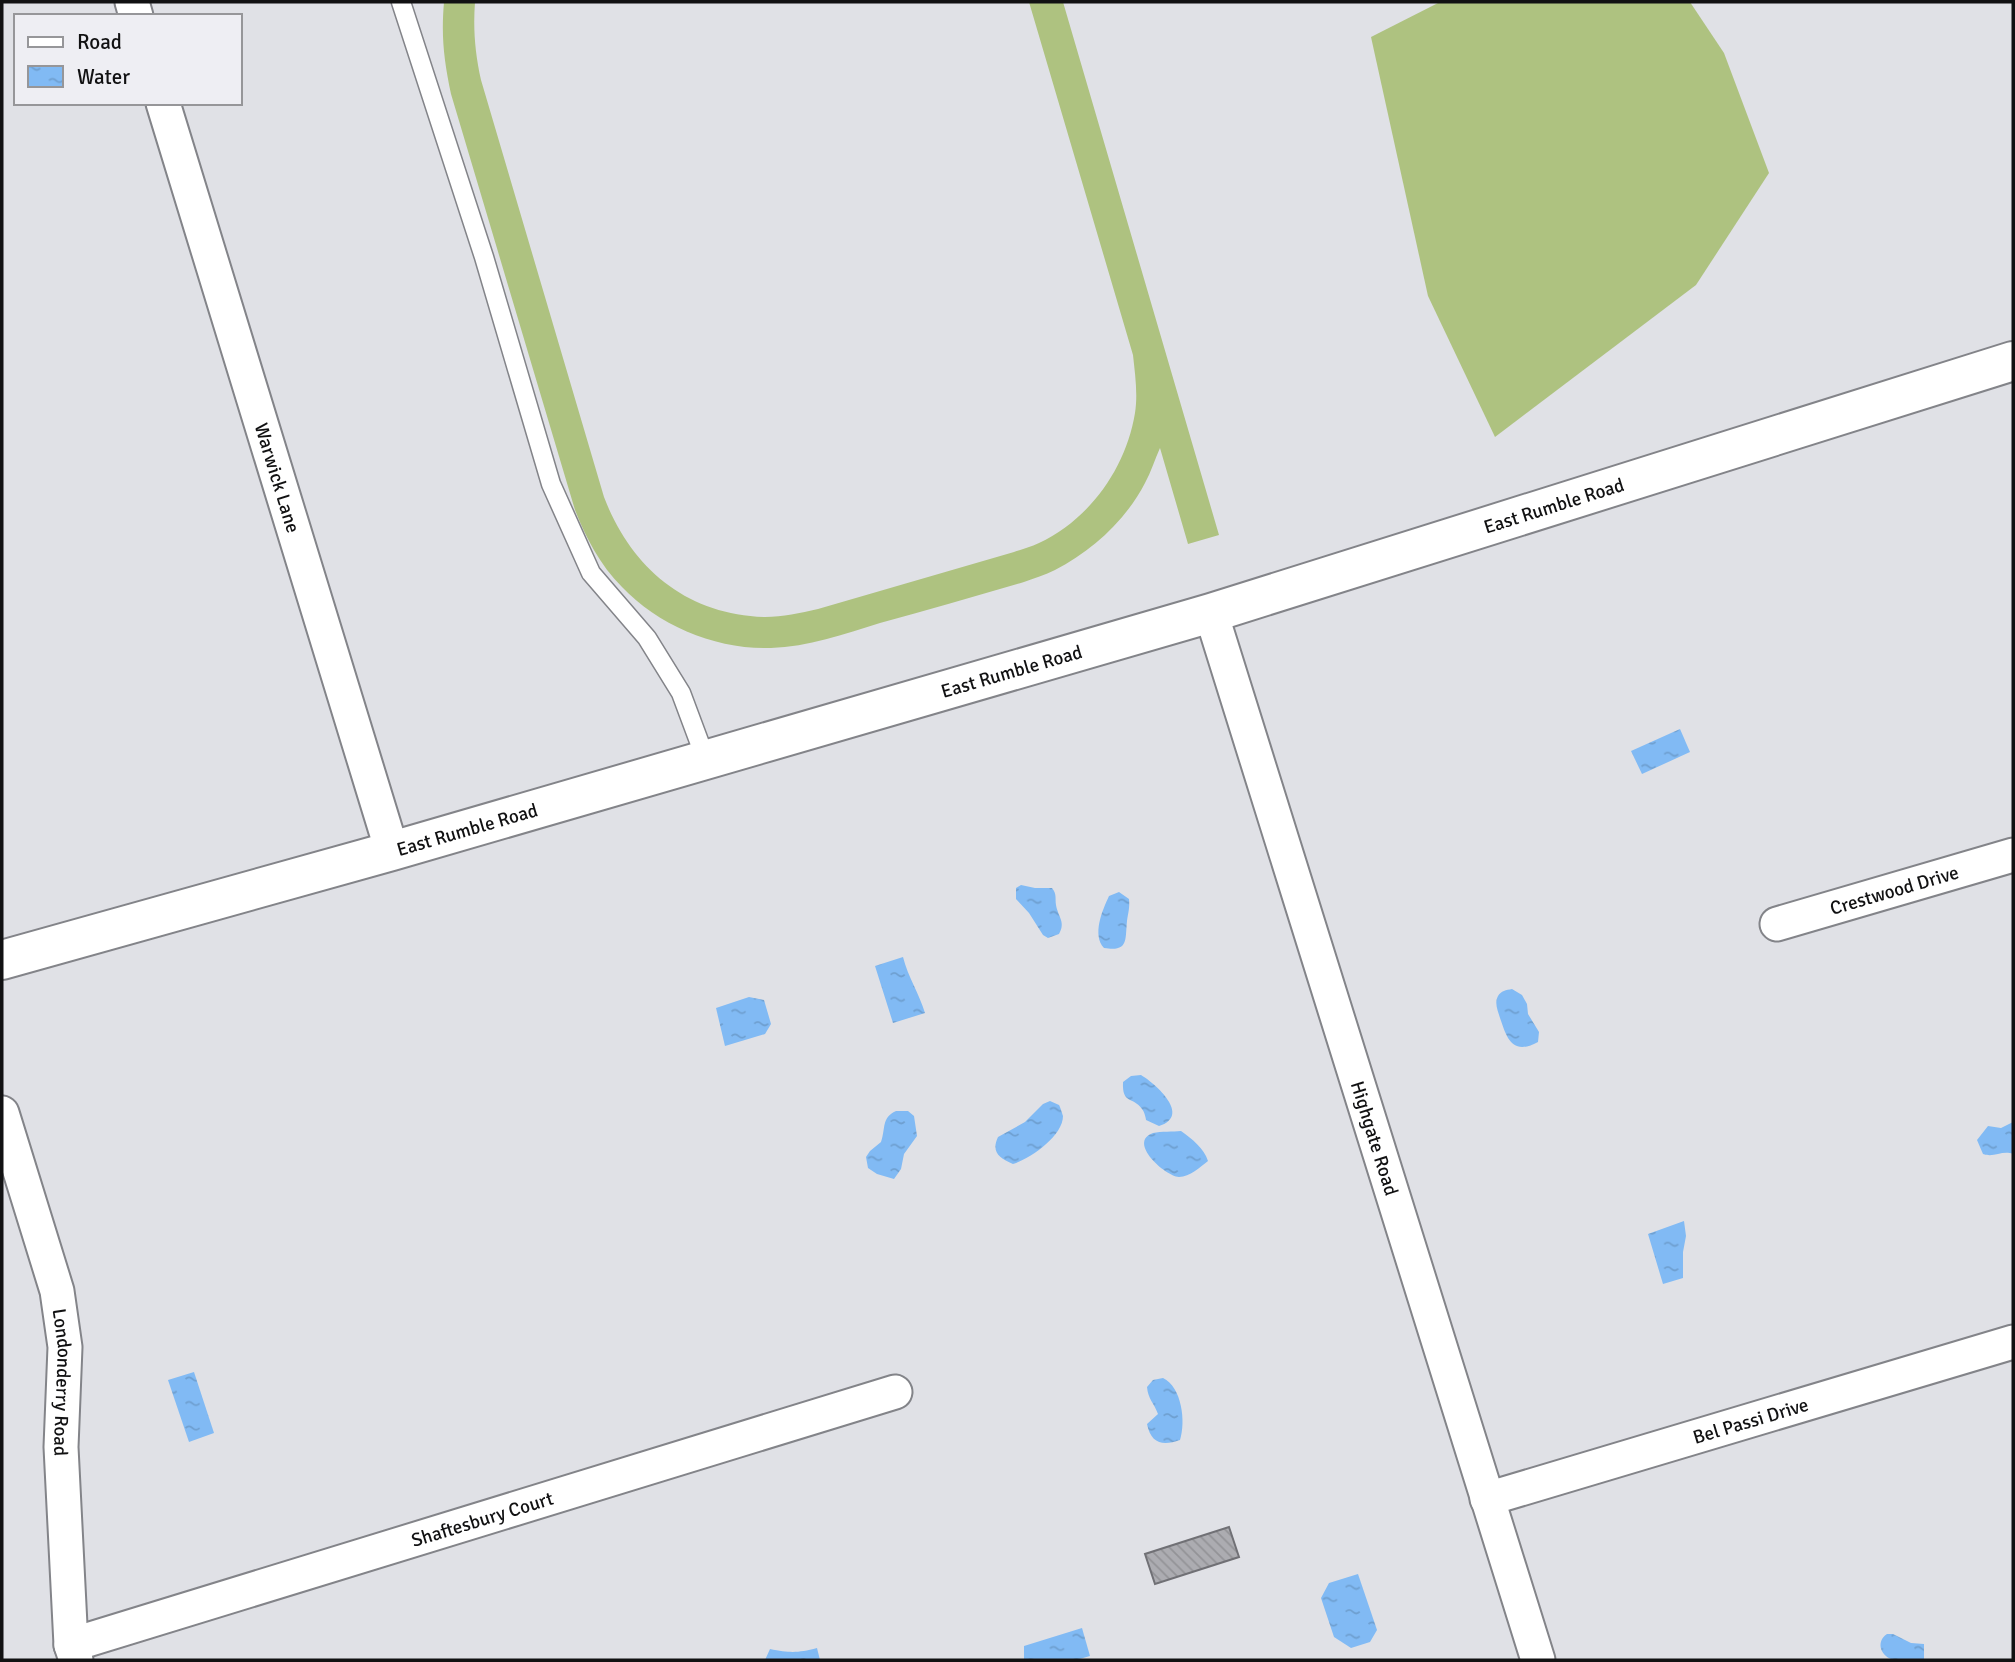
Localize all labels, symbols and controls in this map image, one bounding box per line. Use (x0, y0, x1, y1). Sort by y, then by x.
legend (14, 14, 242, 105)
text: Road (77, 29, 122, 55)
text: Water (77, 64, 130, 90)
street label: Warwick Lane (249, 420, 305, 536)
street label: East Rumble Road (1481, 473, 1627, 540)
street label: East Rumble Road (938, 640, 1085, 704)
street label: East Rumble Road (394, 798, 541, 862)
street label: Crestwood Drive (1827, 861, 1962, 921)
street label: Highgate Road (1345, 1078, 1403, 1199)
street label: Londonderry Road (47, 1307, 76, 1457)
street label: Bel Passi Drive (1690, 1393, 1811, 1450)
street label: Shaftesbury Court (408, 1487, 557, 1553)

